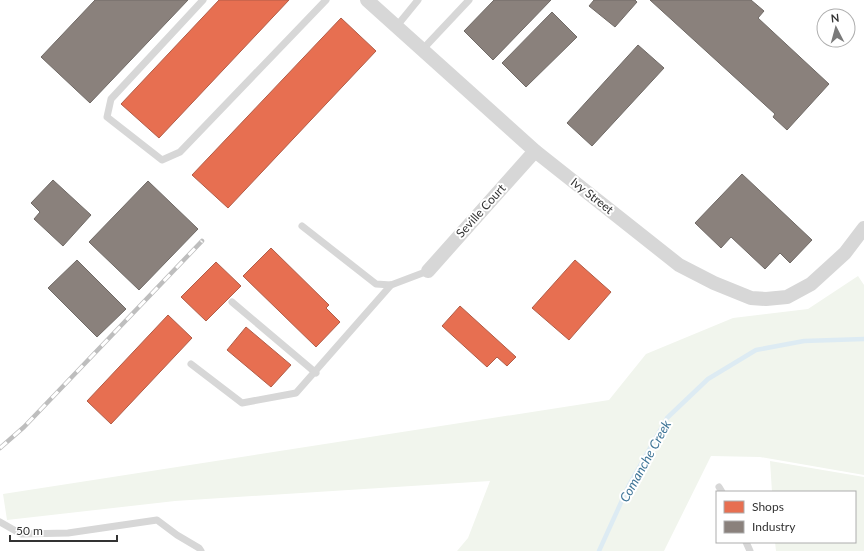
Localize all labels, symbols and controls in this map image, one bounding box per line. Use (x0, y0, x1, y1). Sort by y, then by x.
north arrow (816, 8, 856, 48)
text: N (830, 11, 840, 24)
street label: Ivy Street (568, 174, 617, 217)
street label: Seville Court (453, 180, 509, 241)
water label: Comanche Creek (616, 416, 675, 505)
legend (716, 491, 856, 543)
text: Shops (752, 499, 784, 514)
scale bar (10, 517, 117, 543)
text: Industry (752, 519, 796, 534)
text: 50 m (16, 523, 43, 538)

